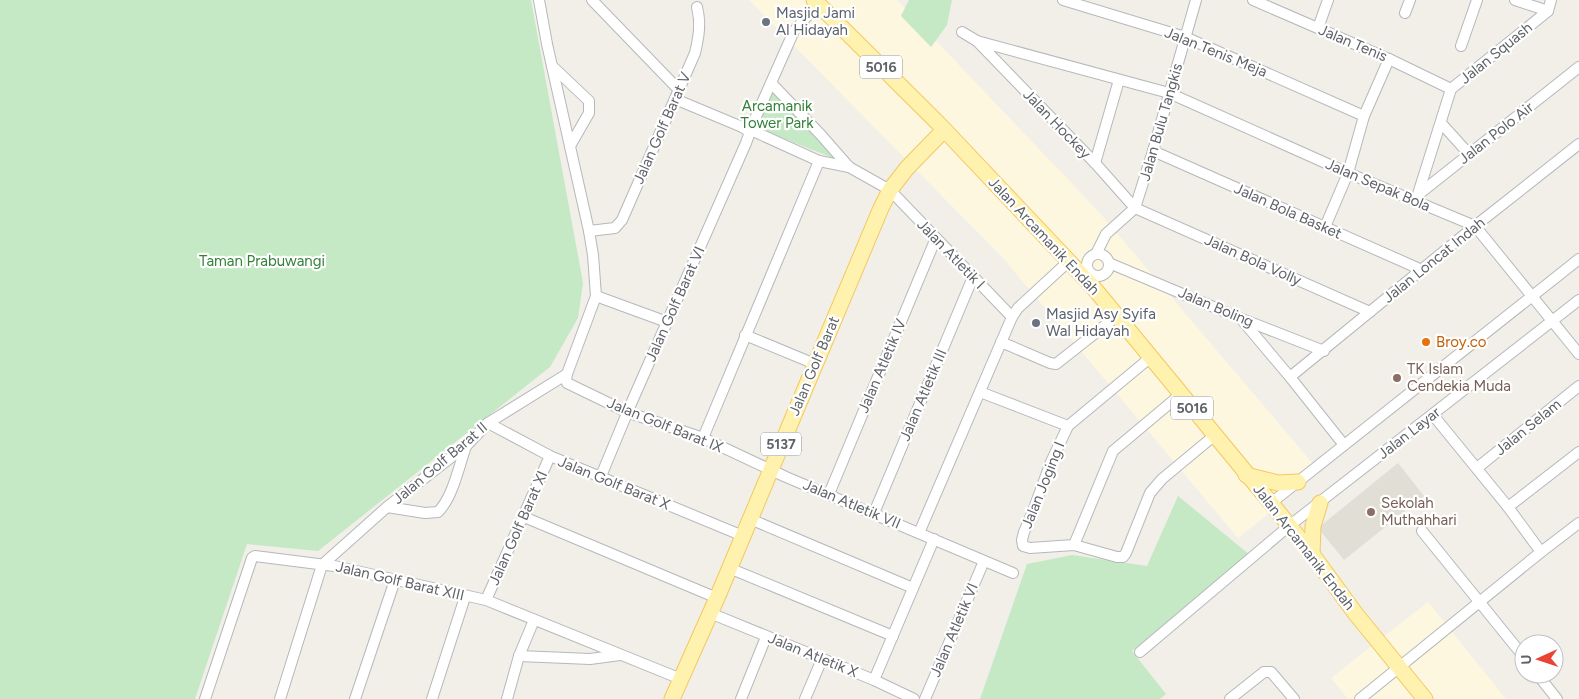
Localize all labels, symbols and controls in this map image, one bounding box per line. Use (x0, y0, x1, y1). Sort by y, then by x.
place label: Masjid Jami Al Hidayah (776, 4, 855, 39)
marker: Masjid Jami Al Hidayah (760, 16, 772, 28)
street label: Jalan Squash (1456, 18, 1536, 88)
street label: Jalan Tenis (1316, 20, 1390, 66)
street label: Jalan Tenis Meja (1162, 23, 1270, 81)
road number: 5016 (860, 56, 902, 78)
street label: Jalan Bulu Tangkis (1136, 61, 1186, 183)
street label: Jalan Golf Barat V (629, 69, 695, 187)
street label: Jalan Hockey (1019, 86, 1095, 163)
park label: Arcamanik Tower Park (741, 97, 814, 132)
street label: Jalan Polo Air (1455, 98, 1537, 168)
street label: Jalan Sepak Bola (1323, 155, 1433, 215)
street label: Jalan Arcamanik Endah (985, 173, 1103, 299)
street label: Jalan Bola Basket (1231, 179, 1345, 243)
street label: Jalan Loncat Indah (1380, 213, 1488, 307)
street label: Jalan Atletik I (913, 215, 989, 293)
street label: Jalan Bola Volly (1202, 231, 1304, 289)
street label: Jalan Golf Barat VI (641, 244, 709, 364)
park label: Taman Prabuwangi (199, 252, 325, 270)
street label: Jalan Boling (1176, 283, 1256, 331)
place label: Masjid Asy Syifa Wal Hidayah (1046, 305, 1156, 340)
street label: Jalan Golf Barat (785, 313, 843, 418)
street label: Jalan Atletik IV (854, 316, 910, 416)
marker: Masjid Asy Syifa Wal Hidayah (1030, 317, 1042, 329)
place label: Broy.co (1436, 333, 1487, 351)
marker: Broy.co (1420, 336, 1432, 348)
street label: Jalan Atletik III (896, 346, 950, 444)
place label: TK Islam Cendekia Muda (1407, 360, 1511, 395)
marker: TK Islam Cendekia Muda (1391, 372, 1403, 384)
street label: Jalan Golf Barat IX (604, 394, 726, 457)
street label: Jalan Selam (1491, 395, 1565, 459)
road number: 5016 (1171, 396, 1213, 419)
street label: Jalan Layar (1374, 403, 1444, 463)
street label: Jalan Golf Barat II (389, 418, 491, 508)
road number: 5137 (761, 432, 801, 456)
street label: Jalan Joging I (1017, 439, 1069, 531)
street label: Jalan Golf Barat X (555, 452, 673, 514)
street label: Jalan Golf Barat XI (485, 468, 551, 588)
street label: Jalan Atletik VII (800, 475, 904, 533)
street label: Jalan Arcamanik Endah (1249, 481, 1359, 613)
place label: Sekolah Muthahhari (1381, 494, 1457, 529)
marker: Sekolah Muthahhari (1365, 506, 1377, 518)
street label: Jalan Golf Barat XIII (334, 557, 466, 605)
street label: Jalan Atletik VI (926, 580, 982, 680)
street label: Jalan Atletik X (766, 629, 861, 681)
north arrow (1514, 634, 1564, 684)
text: U (1518, 654, 1535, 665)

